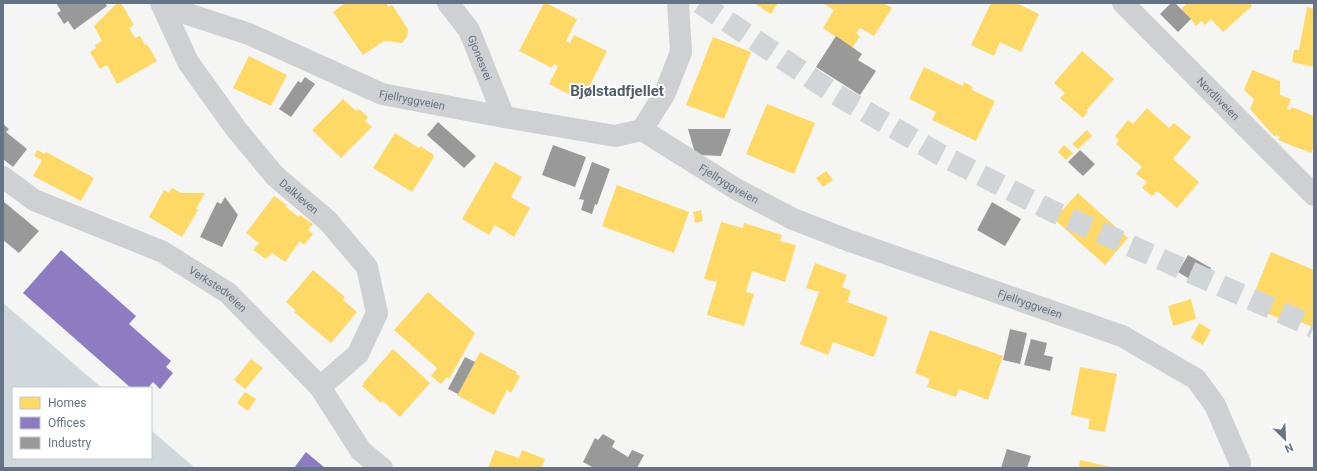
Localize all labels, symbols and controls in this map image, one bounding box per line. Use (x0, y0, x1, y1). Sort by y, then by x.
street label: Gjonesvei (465, 33, 495, 82)
street label: Nordliveien (1194, 75, 1242, 123)
district label: Bjølstadfjellet (570, 82, 664, 100)
street label: Fjellryggveien (378, 88, 446, 113)
street label: Fjellryggveien (696, 161, 761, 207)
street label: Dalkleven (277, 177, 321, 217)
street label: Verkstedveien (186, 264, 249, 315)
street label: Fjellryggveien (996, 287, 1064, 322)
legend (12, 387, 152, 459)
text: Homes (48, 396, 86, 410)
text: Offices (48, 416, 85, 430)
north arrow (1265, 419, 1305, 459)
text: Industry (48, 436, 92, 450)
text: N (1282, 440, 1295, 455)

